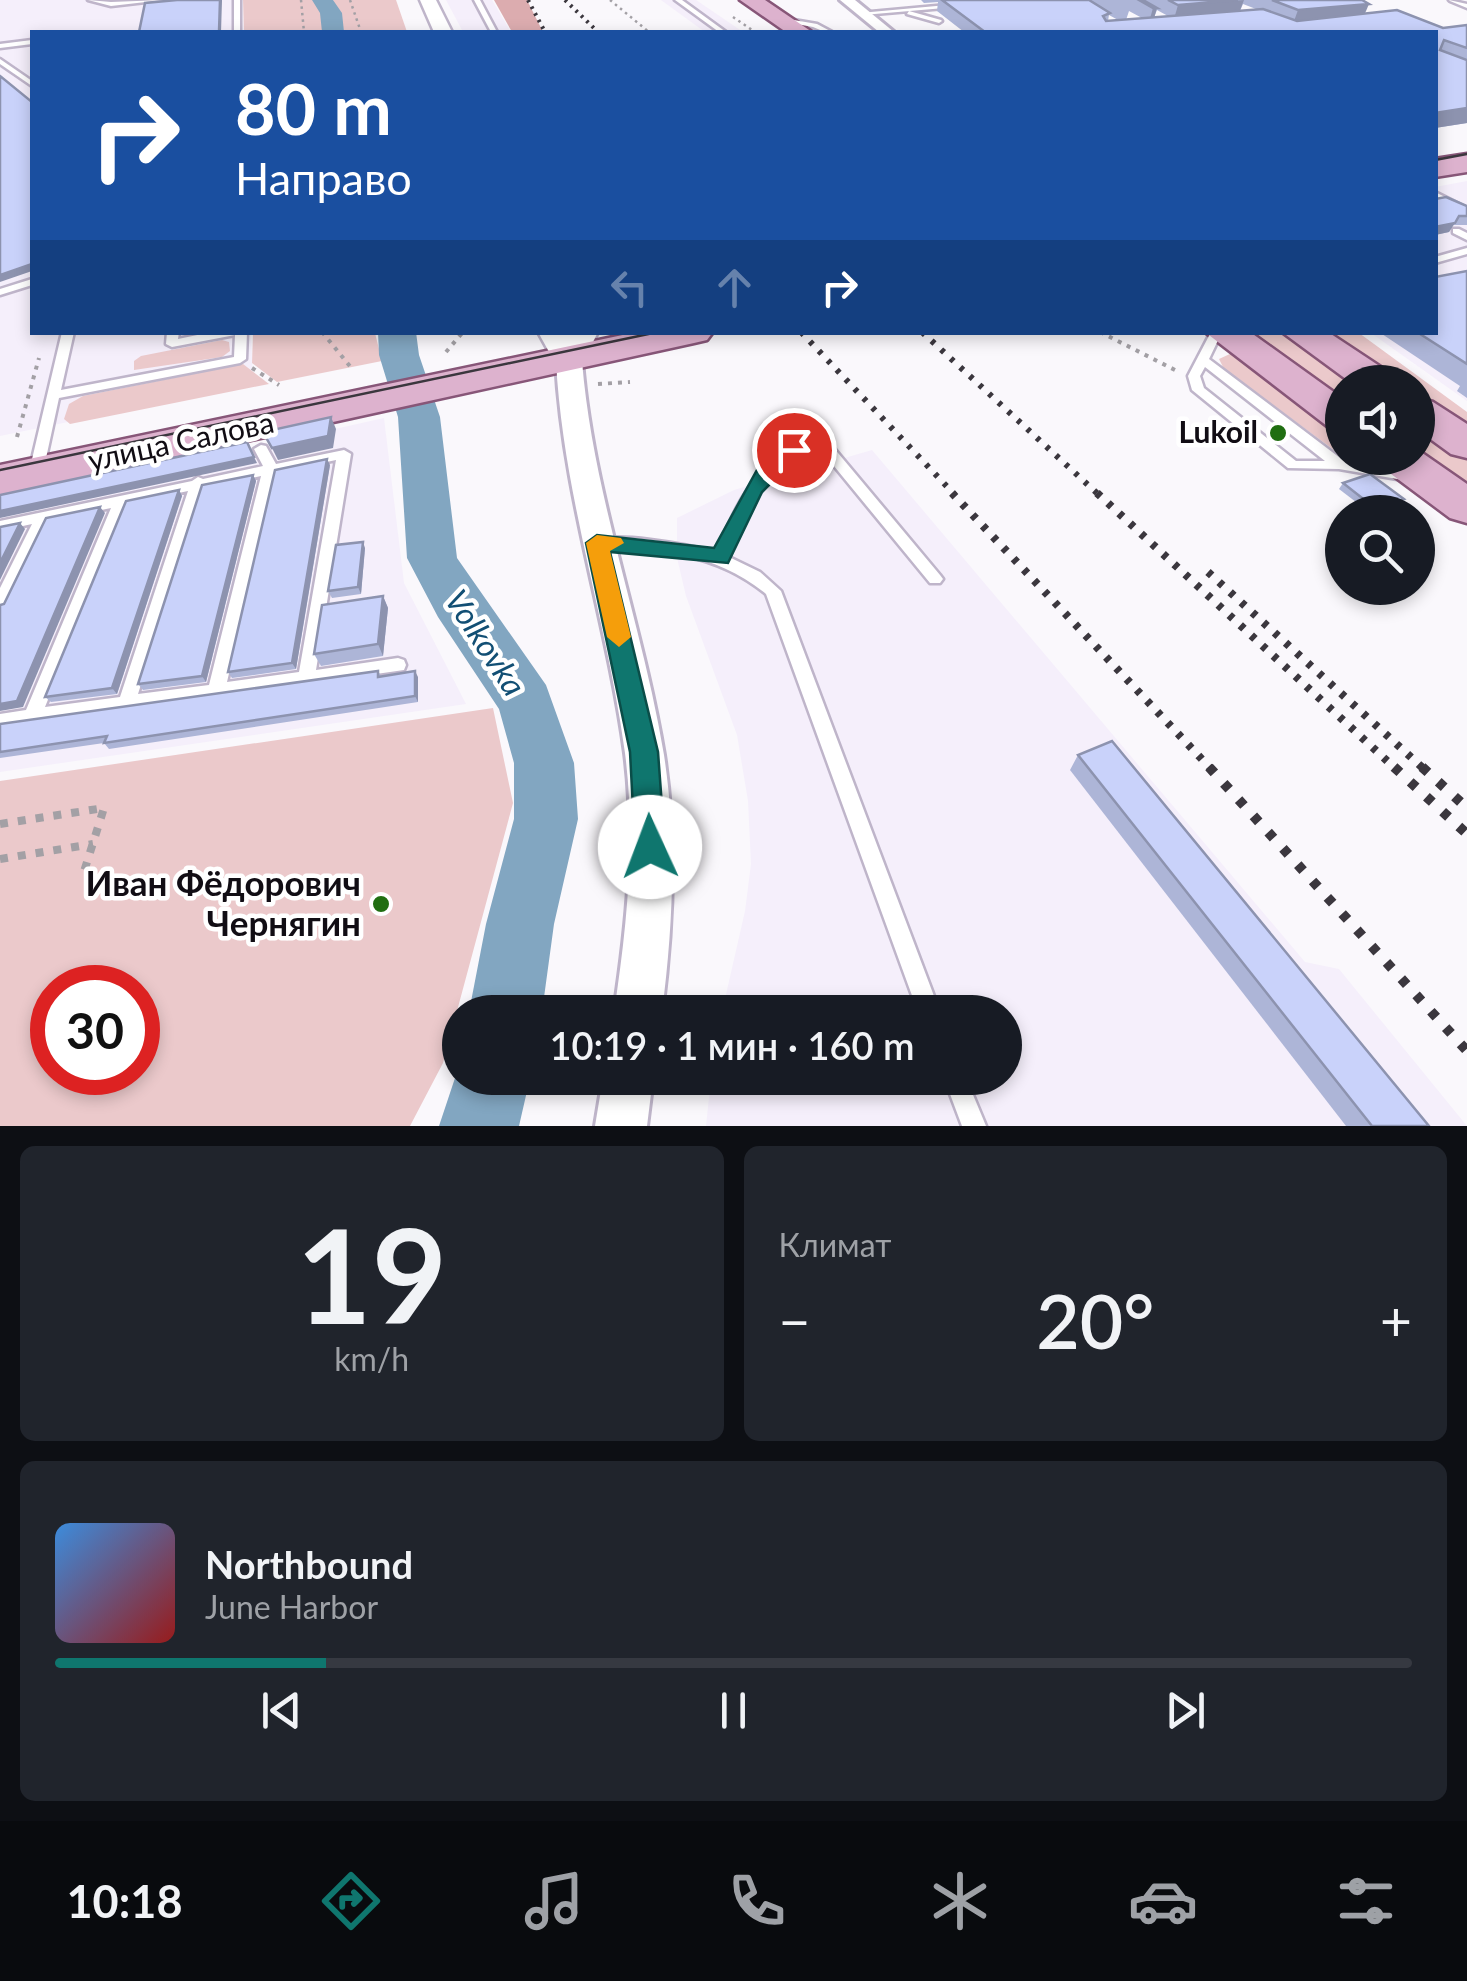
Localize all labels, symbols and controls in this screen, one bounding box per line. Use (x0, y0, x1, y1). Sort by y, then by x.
text: 80 m (235, 66, 392, 150)
icon: right (70, 70, 200, 200)
text: Направо (235, 151, 412, 205)
icon: left (602, 260, 657, 315)
icon: ahead (707, 260, 762, 315)
icon: right (812, 260, 867, 315)
map controls (1325, 365, 1435, 605)
button: sound (1325, 365, 1435, 475)
street label: улица Салова (84, 403, 277, 477)
pin (752, 408, 837, 493)
place label: Lukoil (1179, 413, 1258, 449)
marker: Lukoil (1267, 422, 1289, 444)
icon: arrive (767, 423, 822, 478)
button: search (1325, 495, 1435, 605)
water label: Volkovka (438, 582, 535, 702)
position arrow (598, 795, 702, 899)
place label: Иван Фёдорович Чернягин (86, 861, 361, 943)
marker: Иван Фёдорович Чернягин (370, 893, 392, 915)
speed limit sign: 30 (30, 965, 160, 1095)
text: 10:19 · 1 мин · 160 m (549, 1022, 915, 1068)
text: 19 (296, 1196, 447, 1352)
text: Климат (779, 1225, 891, 1264)
text: 20° (1036, 1275, 1154, 1365)
text: − (779, 1287, 810, 1353)
text: + (1380, 1287, 1412, 1353)
text: km/h (334, 1339, 409, 1378)
text: Northbound (205, 1541, 413, 1587)
text: June Harbor (205, 1587, 378, 1626)
icon: previous (254, 1683, 309, 1738)
icon: pause (706, 1683, 761, 1738)
icon: next (1158, 1683, 1213, 1738)
icon: directions (316, 1866, 386, 1936)
icon: music (519, 1866, 589, 1936)
icon: phone (722, 1866, 792, 1936)
icon: climate (925, 1866, 995, 1936)
icon: car (1128, 1866, 1198, 1936)
icon: filters (1331, 1866, 1401, 1936)
text: 10:18 (67, 1874, 183, 1928)

